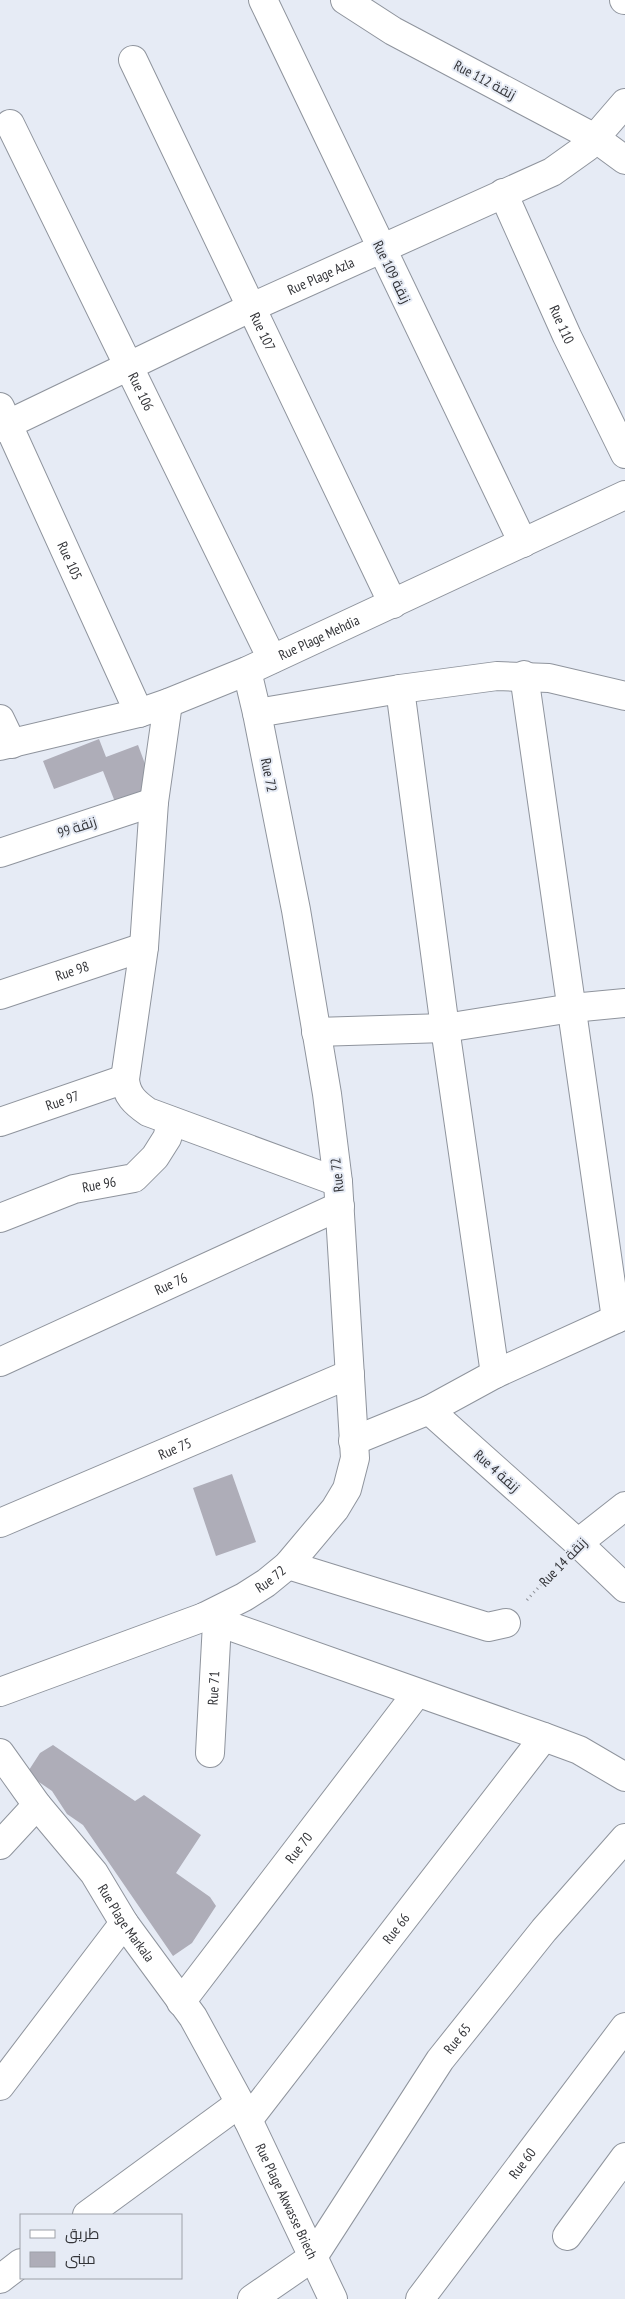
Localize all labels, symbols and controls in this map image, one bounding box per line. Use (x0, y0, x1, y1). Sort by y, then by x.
street label: Rue 112 زنقة (451, 56, 519, 104)
street label: Rue 109 زنقة (369, 238, 415, 306)
street label: Rue Plage Azla (284, 253, 357, 299)
street label: Rue 110 (545, 302, 578, 347)
street label: Rue 107 (246, 309, 280, 354)
street label: Rue 106 (124, 369, 158, 414)
street label: Rue 105 (53, 539, 86, 583)
street label: Rue Plage Mehdia (275, 611, 362, 664)
street label: Rue 72 (257, 757, 281, 793)
street label: زنقة 99 (55, 812, 99, 842)
street label: Rue 98 (53, 957, 91, 985)
street label: Rue 97 (43, 1086, 82, 1115)
street label: Rue 72 (326, 1157, 348, 1193)
street label: Rue 96 (81, 1172, 118, 1196)
street label: Rue 76 (152, 1268, 190, 1299)
street label: Rue 75 (156, 1434, 194, 1464)
street label: Rue 4 زنقة (470, 1446, 524, 1496)
street label: Rue 14 زنقة (535, 1534, 591, 1590)
street label: Rue 72 (252, 1561, 289, 1597)
street label: Rue 71 (204, 1671, 223, 1706)
street label: Rue 70 (281, 1829, 316, 1867)
street label: Rue Plage Markala (94, 1881, 159, 1965)
street label: Rue 66 (378, 1909, 414, 1948)
street label: Rue 65 (439, 2020, 475, 2057)
street label: Rue Plage Akwasse Briech (251, 2140, 322, 2262)
street label: Rue 60 (505, 2144, 540, 2182)
legend (20, 2214, 182, 2279)
text: طريق (65, 2224, 99, 2244)
text: مبنى (65, 2249, 96, 2269)

